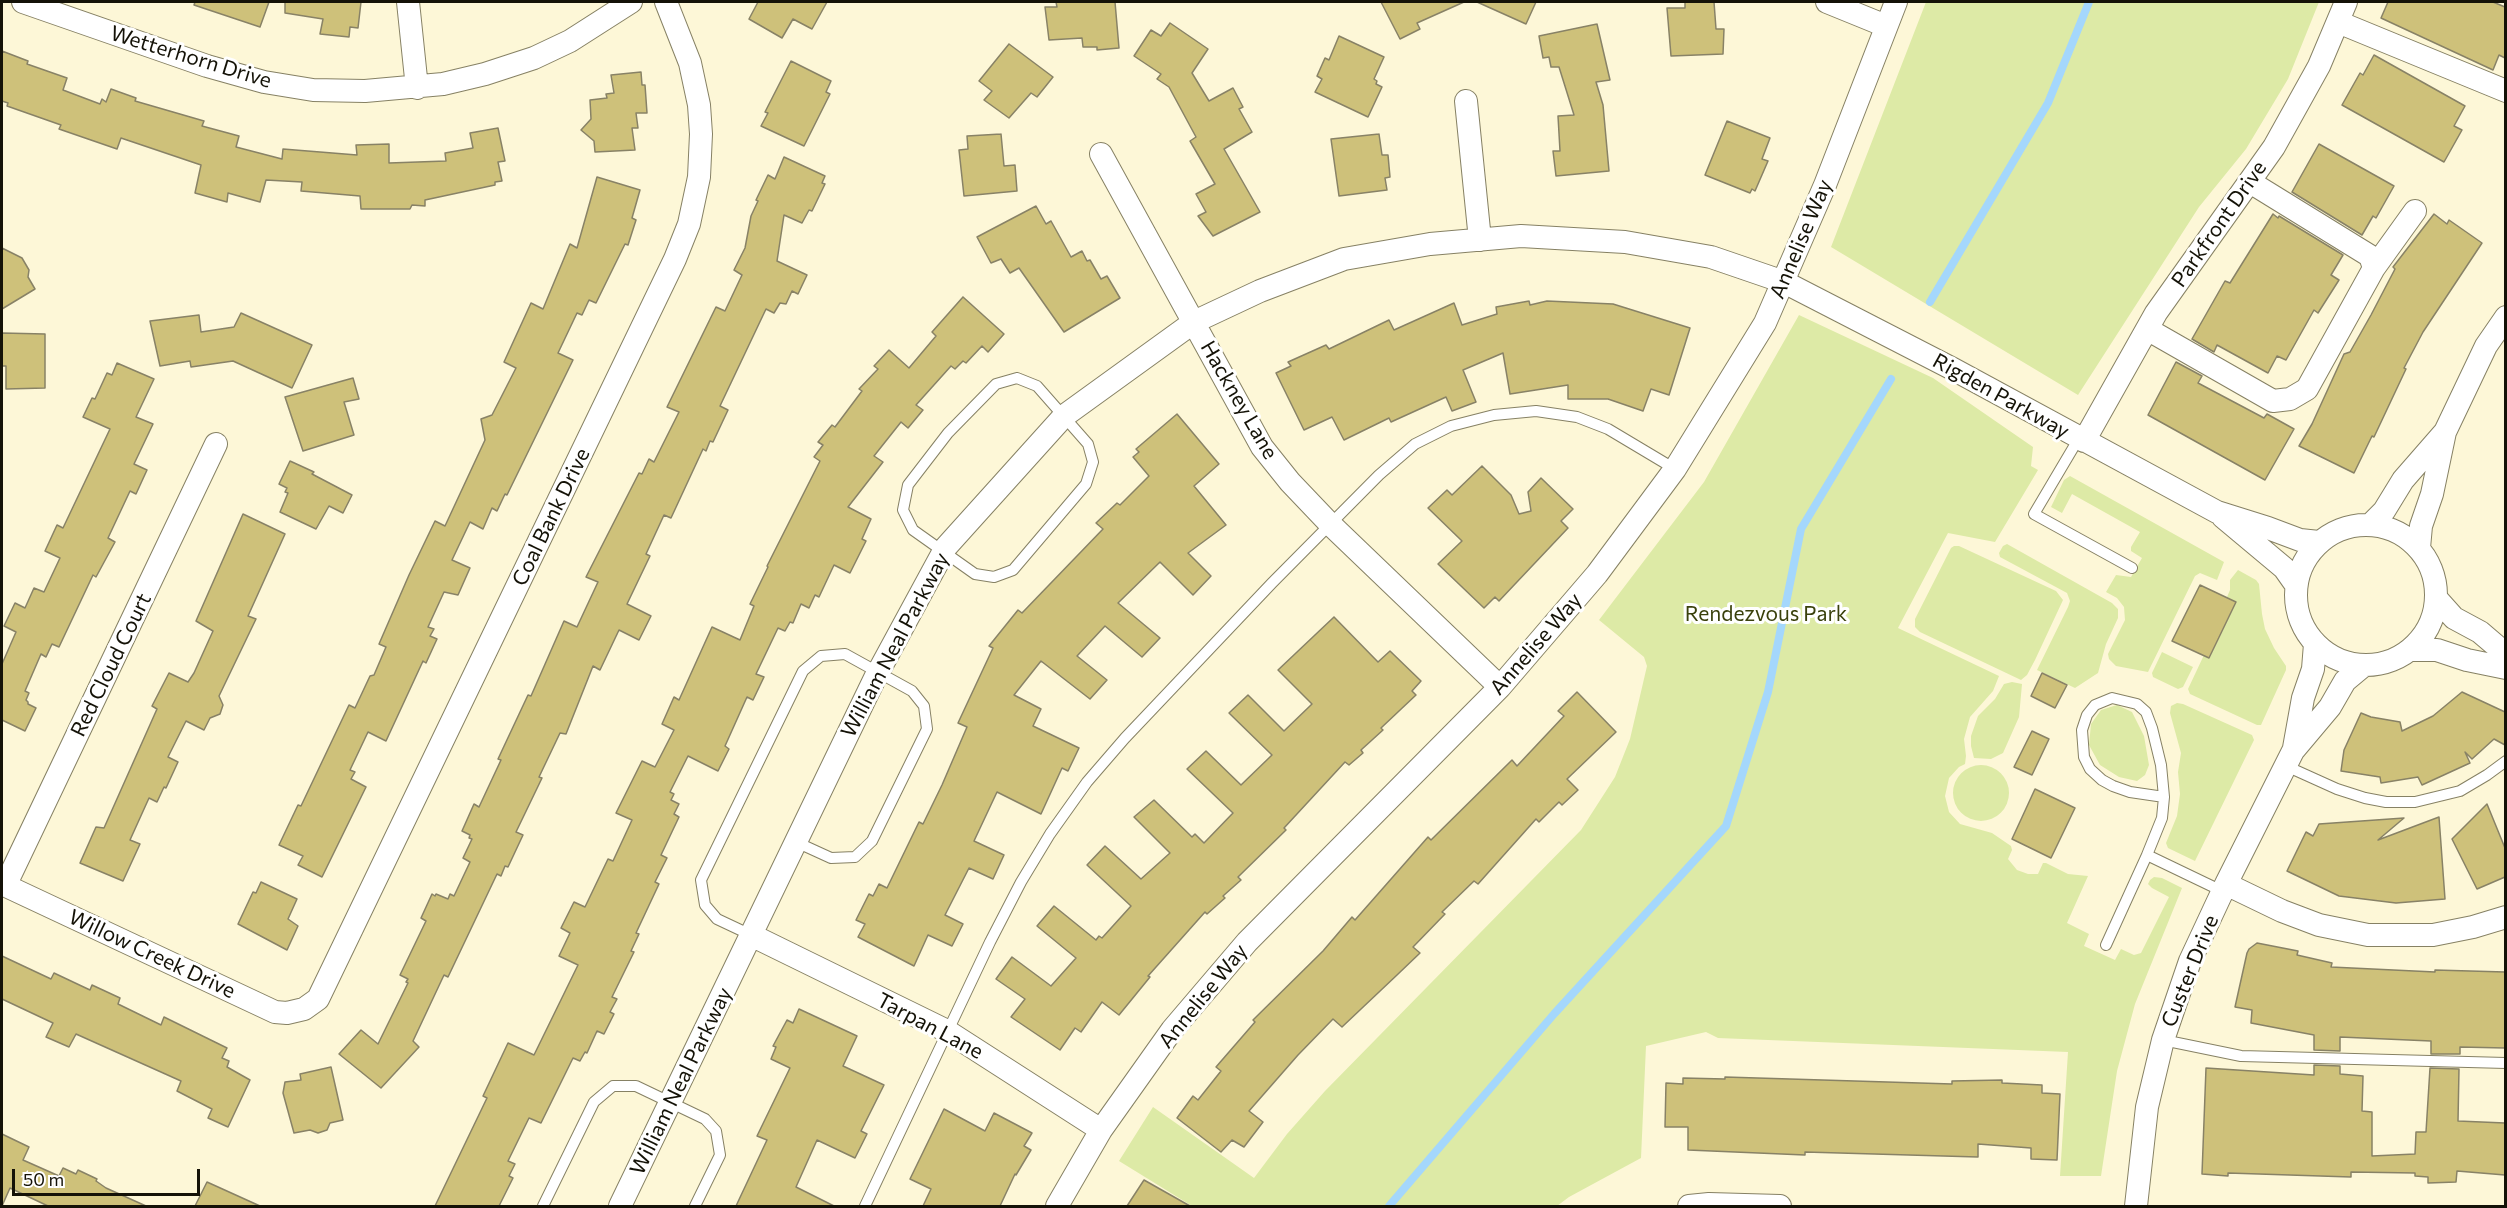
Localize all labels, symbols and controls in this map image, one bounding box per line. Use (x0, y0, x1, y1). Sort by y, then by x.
street label: Wetterhorn Drive (107, 21, 275, 93)
street label: Parkfront Drive (2166, 156, 2272, 292)
street label: Annelise Way (1765, 176, 1837, 302)
street label: Hackney Lane (1195, 336, 1283, 464)
street label: Rigden Parkway (1928, 348, 2074, 444)
street label: Coal Bank Drive (507, 444, 595, 590)
street label: William Neal Parkway (836, 548, 954, 742)
street label: Annelise Way (1485, 588, 1587, 700)
street label: Red Cloud Court (65, 589, 157, 741)
park label: Rendezvous Park (1685, 601, 1847, 627)
street label: Willow Creek Drive (65, 904, 239, 1004)
street label: Custer Drive (2156, 911, 2224, 1031)
street label: Annelise Way (1153, 939, 1253, 1053)
street label: William Neal Parkway (625, 983, 737, 1179)
street label: Tarpan Lane (873, 988, 987, 1064)
scale bar (15, 1157, 202, 1195)
text: 50 m (23, 1168, 64, 1190)

